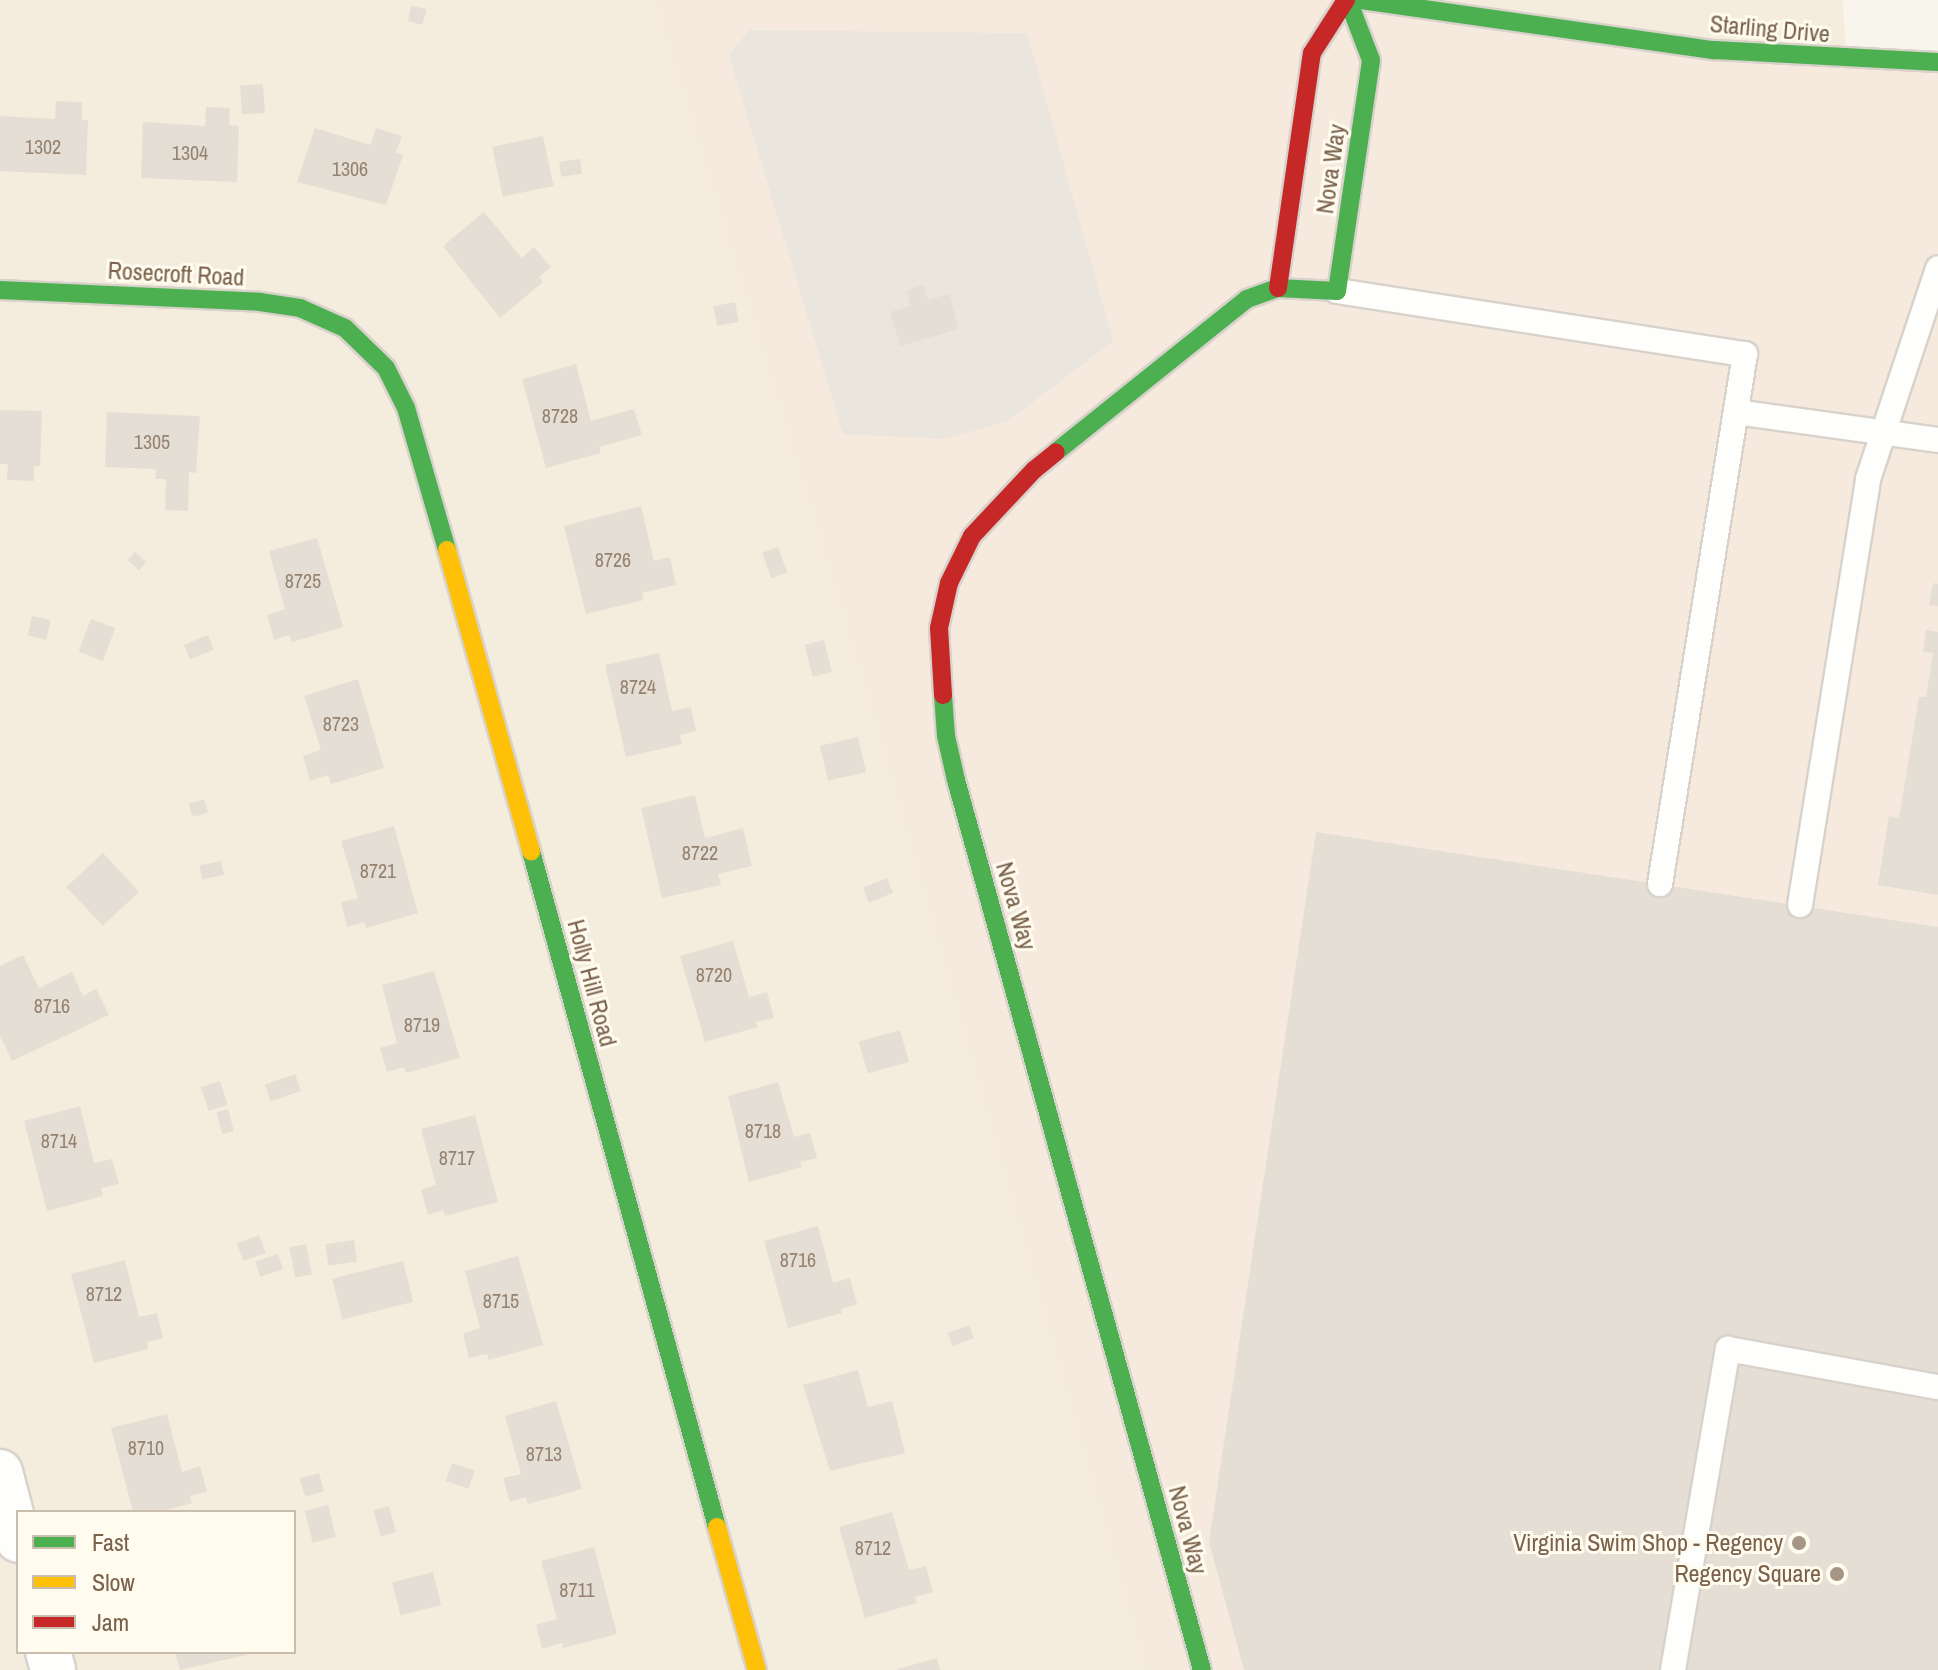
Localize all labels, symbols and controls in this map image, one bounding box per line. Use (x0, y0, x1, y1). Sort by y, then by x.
street label: Starling Drive (1709, 9, 1831, 49)
street label: Nova Way (1310, 122, 1352, 216)
house number: 1302 (25, 134, 61, 158)
house number: 1304 (172, 140, 208, 164)
house number: 1306 (332, 156, 368, 180)
street label: Rosecroft Road (107, 256, 245, 292)
house number: 8728 (542, 403, 578, 427)
house number: 1305 (134, 429, 170, 453)
house number: 8726 (595, 547, 631, 571)
house number: 8725 (285, 568, 321, 592)
house number: 8724 (620, 674, 656, 698)
house number: 8723 (323, 711, 359, 735)
house number: 8722 (682, 840, 718, 864)
house number: 8721 (360, 858, 396, 882)
street label: Nova Way (990, 859, 1042, 953)
street label: Holly Hill Road (561, 916, 623, 1050)
house number: 8720 (696, 962, 732, 986)
house number: 8716 (34, 993, 70, 1017)
house number: 8719 (404, 1012, 440, 1036)
house number: 8718 (745, 1118, 781, 1142)
house number: 8714 (41, 1128, 77, 1152)
house number: 8717 (439, 1145, 475, 1169)
house number: 8716 (780, 1247, 816, 1271)
house number: 8712 (86, 1281, 122, 1305)
house number: 8715 (483, 1288, 519, 1312)
house number: 8710 (128, 1435, 164, 1459)
house number: 8713 (526, 1441, 562, 1465)
street label: Nova Way (1162, 1483, 1214, 1577)
legend (16, 1510, 296, 1654)
text: Fast (92, 1526, 129, 1558)
place label: Virginia Swim Shop - Regency (1513, 1529, 1783, 1557)
marker: Virginia Swim Shop - Regency (1790, 1534, 1808, 1552)
house number: 8712 (855, 1535, 891, 1559)
place label: Regency Square (1674, 1560, 1821, 1588)
marker: Regency Square (1828, 1565, 1846, 1583)
text: Slow (92, 1566, 135, 1598)
house number: 8711 (559, 1577, 595, 1601)
text: Jam (92, 1606, 129, 1638)

